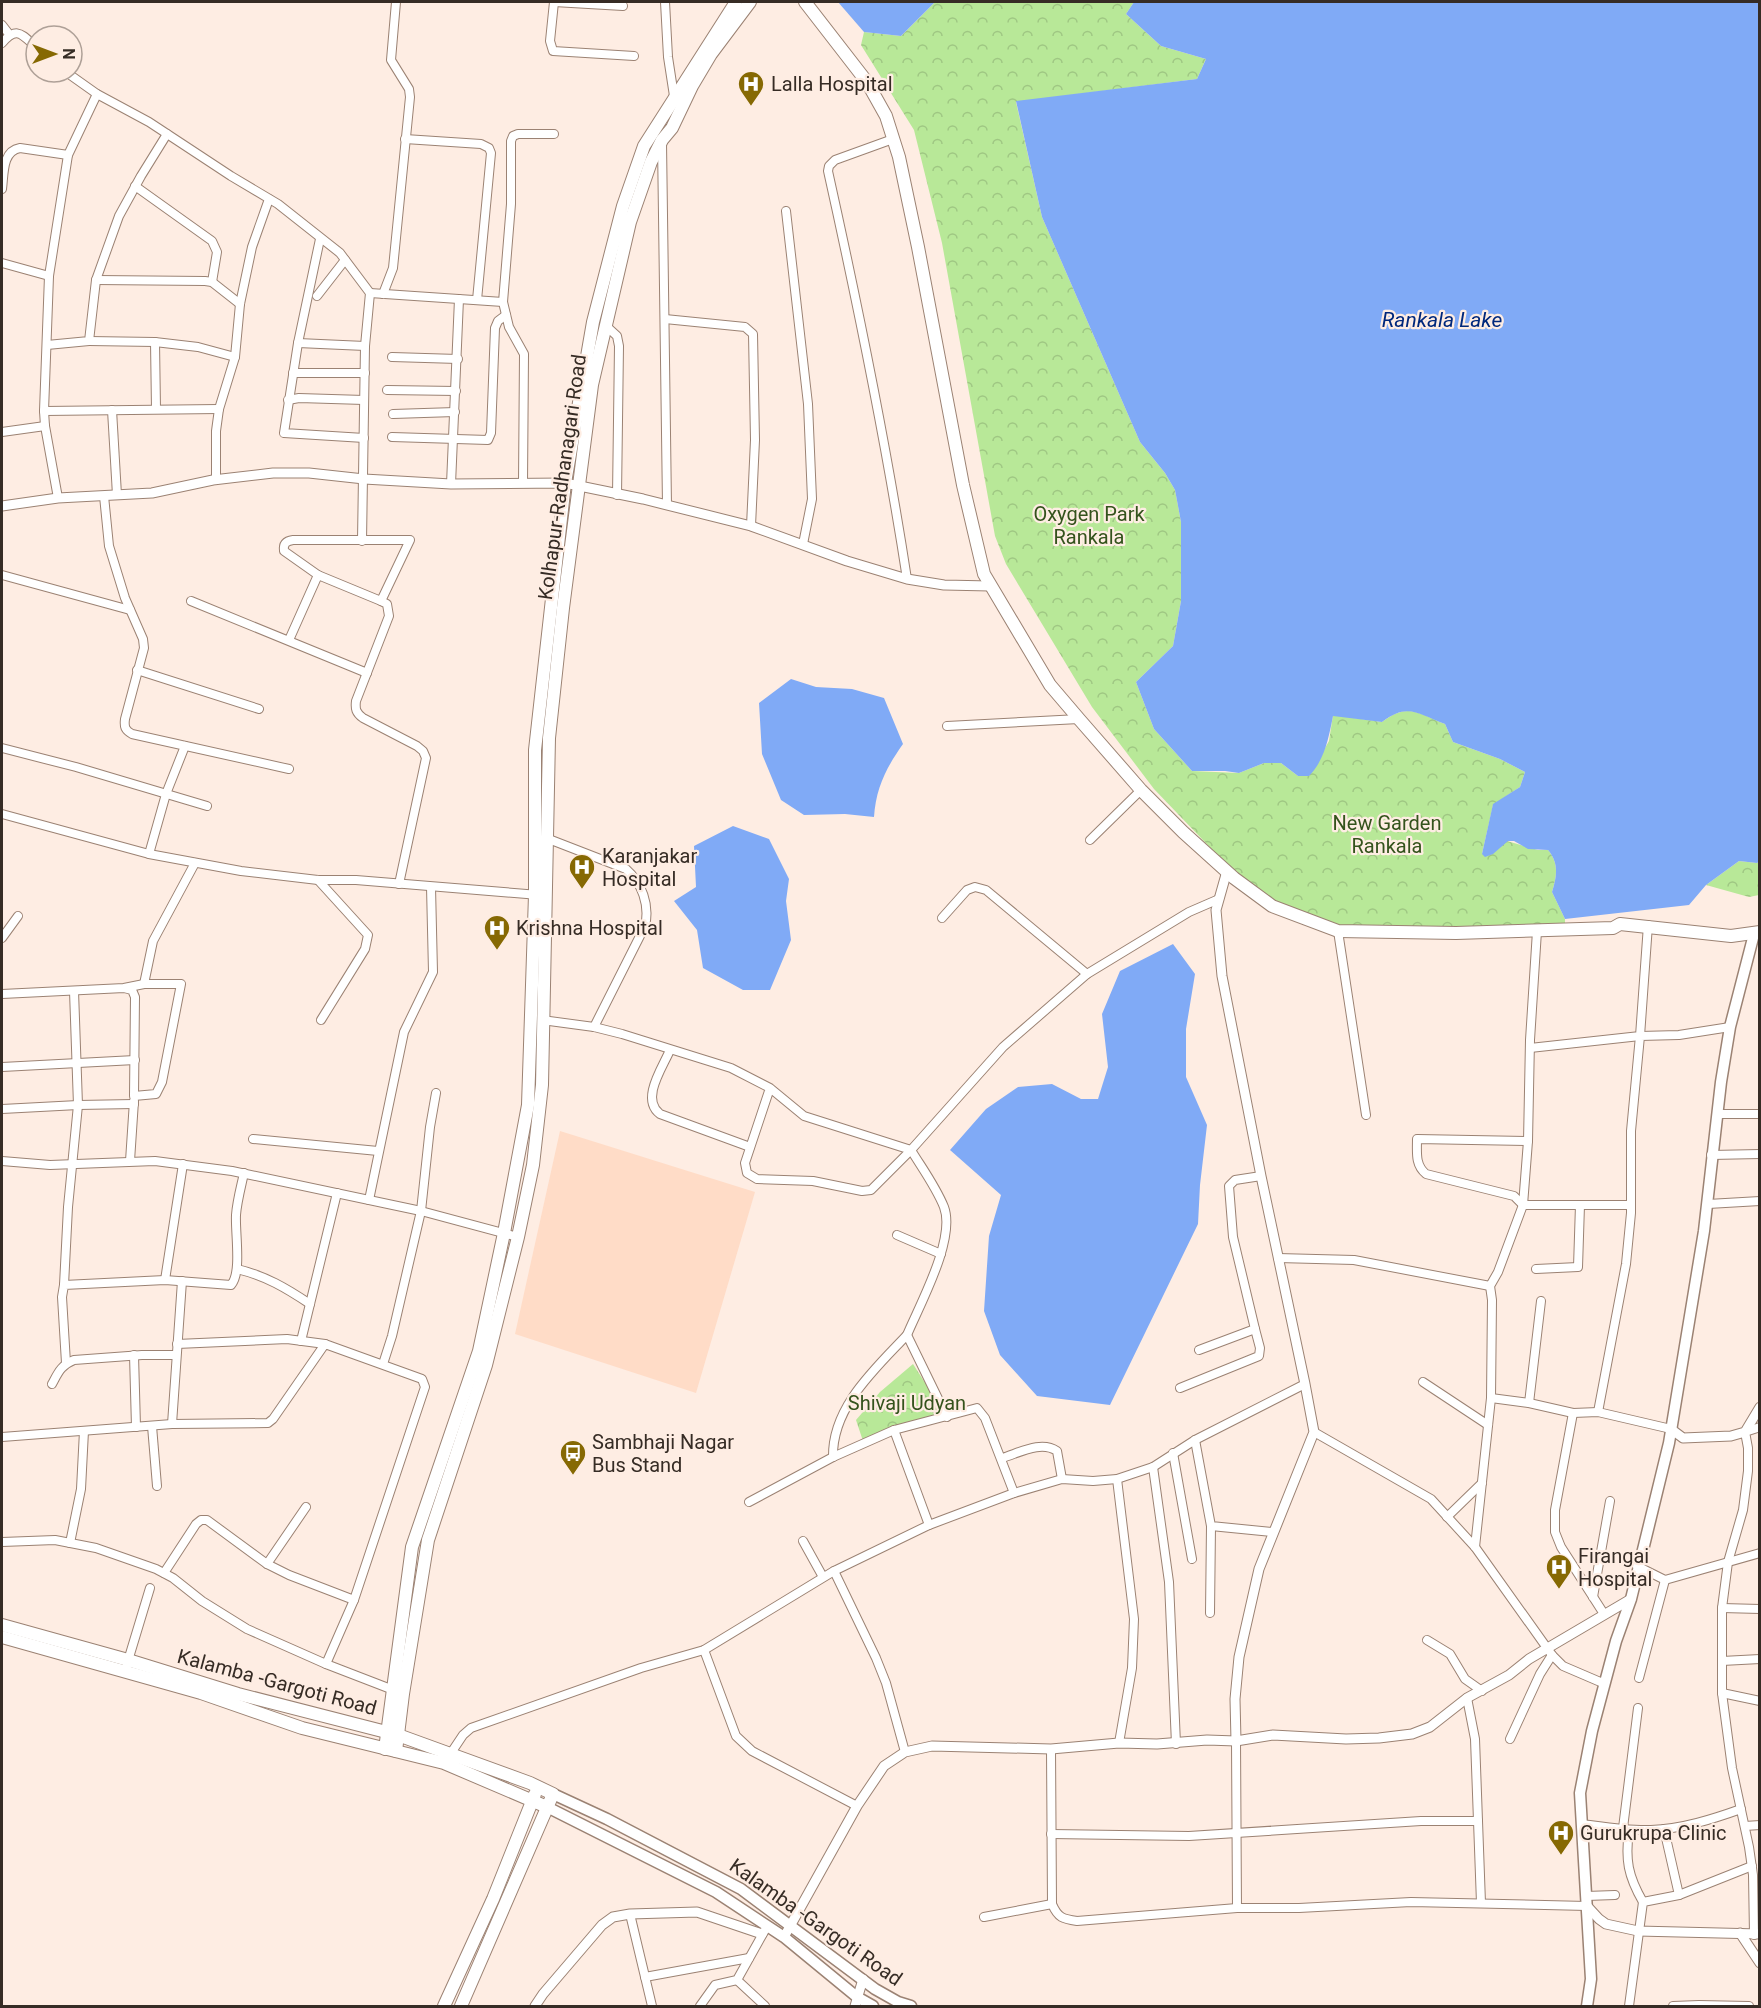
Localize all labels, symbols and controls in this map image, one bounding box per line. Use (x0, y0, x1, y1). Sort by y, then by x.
north arrow (24, 24, 84, 84)
text: N (59, 48, 78, 60)
hospital icon: Lalla Hospital (736, 69, 766, 107)
place label: Lalla Hospital (771, 72, 893, 96)
water label: Rankala Lake (1382, 308, 1502, 332)
street label: Kolhapur-Radhanagari Road (533, 353, 591, 601)
park label: Oxygen Park Rankala (1033, 502, 1145, 549)
park label: New Garden Rankala (1333, 811, 1441, 858)
place label: Karanjakar Hospital (602, 844, 697, 891)
hospital icon: Karanjakar Hospital (567, 852, 597, 890)
hospital icon: Krishna Hospital (482, 913, 512, 951)
place label: Krishna Hospital (516, 916, 663, 940)
park label: Shivaji Udyan (848, 1391, 966, 1415)
place label: Sambhaji Nagar Bus Stand (592, 1430, 734, 1477)
bus stop icon: Sambhaji Nagar Bus Stand (558, 1438, 588, 1476)
place label: Firangai Hospital (1578, 1544, 1652, 1591)
hospital icon: Firangai Hospital (1544, 1552, 1574, 1590)
street label: Kalamba -Gargoti Road (175, 1644, 379, 1720)
hospital icon: Gurukrupa Clinic (1546, 1818, 1576, 1856)
place label: Gurukrupa Clinic (1580, 1821, 1727, 1845)
street label: Kalamba -Gargoti Road (725, 1853, 907, 1991)

